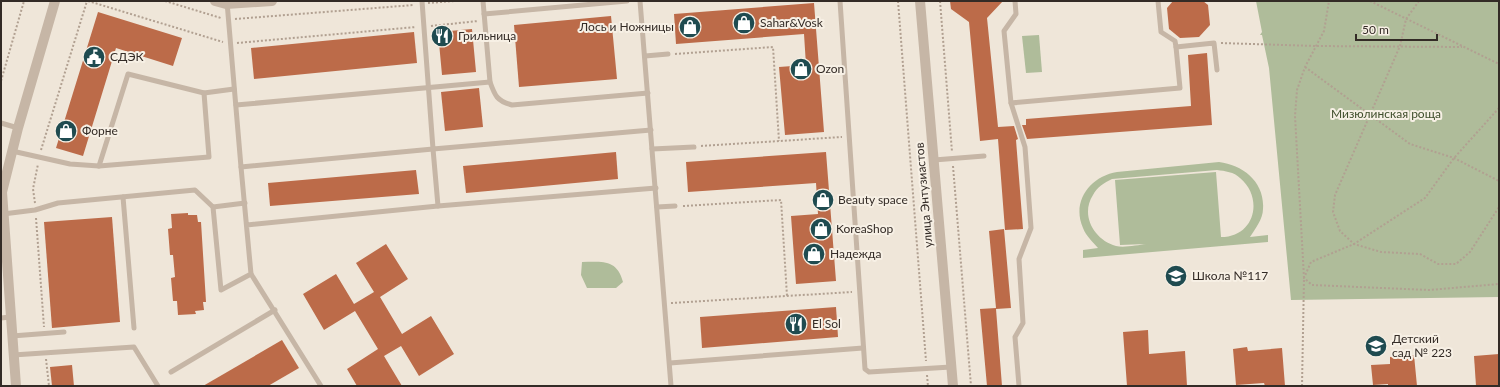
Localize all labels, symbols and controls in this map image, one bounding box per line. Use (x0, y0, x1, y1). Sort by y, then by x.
shop icon: Sahar&Vosk (731, 10, 757, 36)
shop icon: Лось и Ножницы (677, 14, 703, 40)
place label: Sahar&Vosk (760, 15, 824, 30)
scale bar (1356, 16, 1437, 42)
place label: Лось и Ножницы (579, 19, 674, 34)
text: 50 m (1362, 22, 1389, 37)
restaurant icon: Грильница (429, 23, 455, 49)
place label: Грильница (458, 28, 516, 43)
public building icon: СДЭК (81, 44, 107, 70)
place label: СДЭК (110, 49, 144, 64)
shop icon: Ozon (788, 56, 814, 82)
place label: Ozon (816, 61, 844, 76)
park label: Мизюлинская роща (1331, 106, 1441, 121)
shop icon: Форне (53, 118, 79, 144)
place label: Форне (82, 123, 118, 138)
street label: улица Энтузиастов (911, 142, 936, 248)
shop icon: Beauty space (810, 187, 836, 213)
place label: Beauty space (838, 192, 908, 207)
shop icon: KoreaShop (808, 216, 834, 242)
place label: KoreaShop (836, 221, 894, 236)
shop icon: Надежда (801, 241, 827, 267)
place label: Надежда (830, 246, 881, 261)
school or university icon: Школа №117 (1163, 263, 1189, 289)
place label: Школа №117 (1192, 268, 1268, 283)
restaurant icon: El Sol (783, 311, 809, 337)
place label: El Sol (812, 316, 841, 331)
place label: Детский сад № 223 (1392, 331, 1452, 360)
school or university icon: Детский сад № 223 (1363, 333, 1389, 359)

